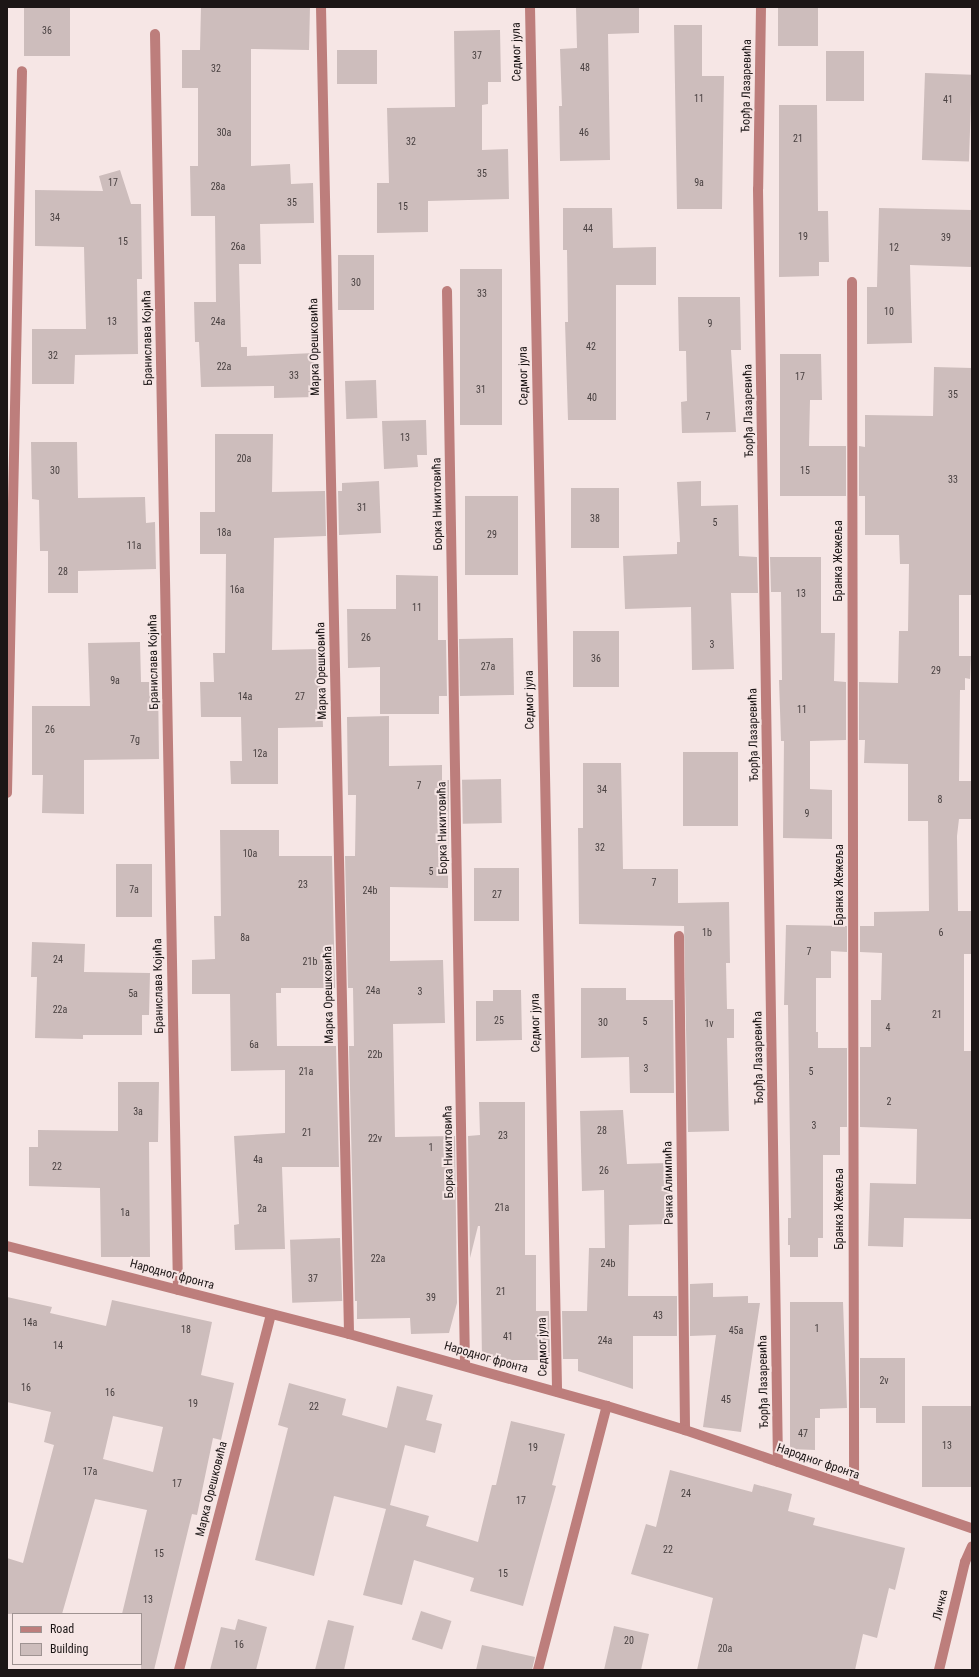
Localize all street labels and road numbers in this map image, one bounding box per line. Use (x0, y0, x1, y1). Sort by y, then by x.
street label: Седмог јула (509, 22, 525, 82)
street label: Ђорђа Лазаревића (739, 39, 755, 133)
street label: Бранислава Којића (140, 290, 156, 386)
street label: Марка Орешковића (307, 298, 323, 396)
street label: Седмог јула (516, 346, 532, 406)
street label: Ђорђа Лазаревића (741, 364, 757, 458)
street label: Борка Никитовића (430, 457, 446, 551)
street label: Бранка Жежеља (832, 520, 846, 602)
street label: Бранислава Којића (146, 614, 162, 710)
street label: Марка Орешковића (314, 622, 330, 720)
street label: Седмог јула (522, 670, 538, 730)
street label: Ђорђа Лазаревића (746, 688, 762, 782)
street label: Борка Никитовића (435, 781, 451, 875)
street label: Бранка Жежеља (833, 844, 847, 926)
street label: Бранислава Којића (151, 938, 167, 1034)
street label: Марка Орешковића (321, 946, 337, 1044)
street label: Седмог јула (528, 993, 544, 1053)
street label: Ђорђа Лазаревића (751, 1011, 767, 1105)
street label: Борка Никитовића (441, 1105, 457, 1199)
street label: Ранка Алимпића (661, 1141, 677, 1225)
street label: Бранка Жежеља (833, 1168, 847, 1250)
street label: Народног фронта (128, 1257, 216, 1293)
street label: Седмог јула (535, 1317, 551, 1377)
street label: Ђорђа Лазаревића (756, 1335, 772, 1429)
street label: Народног фронта (442, 1339, 530, 1377)
street label: Марка Орешковића (193, 1440, 231, 1538)
street label: Народног фронта (775, 1441, 861, 1483)
street label: Личка (931, 1588, 951, 1622)

